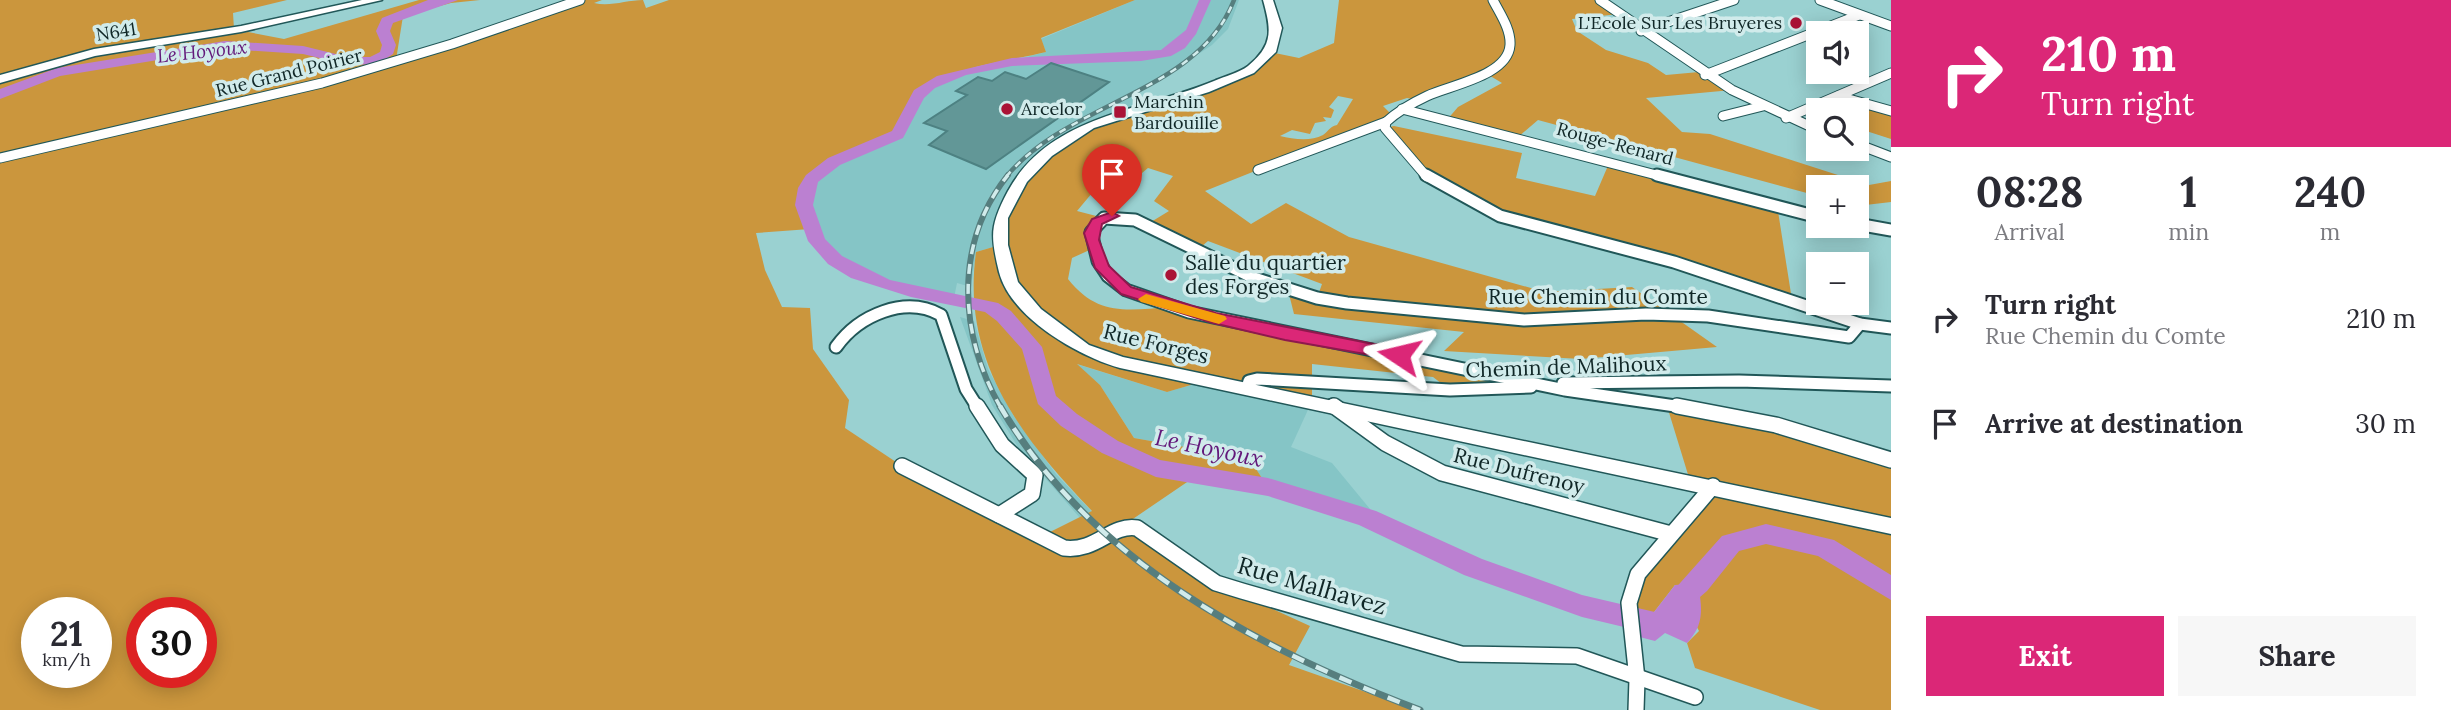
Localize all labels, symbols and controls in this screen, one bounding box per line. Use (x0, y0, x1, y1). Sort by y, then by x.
place label: L'Ecole Sur Les Bruyeres (1578, 11, 1782, 34)
marker: L'Ecole Sur Les Bruyeres (1788, 15, 1804, 31)
street label: N641 (94, 17, 138, 46)
map controls (1806, 21, 1869, 315)
button: sound (1806, 21, 1869, 84)
text: 210 m (2041, 22, 2176, 84)
icon: right (1926, 28, 2017, 119)
water label: Le Hoyoux (156, 34, 248, 68)
street label: Rue Grand Poirier (213, 43, 365, 102)
text: Turn right (2041, 83, 2194, 124)
place label: Marchin Bardouille (1134, 90, 1219, 134)
place label: Arcelor (1020, 97, 1083, 120)
button: search (1806, 98, 1869, 161)
marker: Arcelor (999, 101, 1015, 117)
marker: Marchin Bardouille (1112, 104, 1128, 120)
street label: Rouge-Renard (1554, 117, 1676, 170)
pin (1082, 144, 1142, 216)
icon: arrive (1093, 155, 1131, 193)
text: 08:28 (1976, 165, 2083, 219)
text: 1 (2180, 165, 2197, 219)
text: 240 (2294, 165, 2366, 219)
button: + (1806, 175, 1869, 238)
text: Arrival (1994, 217, 2065, 246)
text: min (2168, 217, 2209, 246)
text: m (2320, 217, 2340, 246)
place label: Salle du quartier des Forges (1185, 249, 1346, 300)
button: − (1806, 252, 1869, 315)
marker: Salle du quartier des Forges (1163, 267, 1179, 283)
street label: Rue Chemin du Comte (1488, 283, 1708, 310)
text: Turn right (1985, 288, 2116, 321)
icon: right (1926, 300, 1964, 338)
text: 210 m (2346, 302, 2416, 335)
street label: Rue Forges (1101, 317, 1212, 370)
position arrow (1362, 318, 1436, 392)
text: Rue Chemin du Comte (1985, 321, 2226, 350)
street label: Chemin de Malihoux (1465, 349, 1667, 384)
icon: arrive (1926, 405, 1964, 443)
text: Arrive at destination (1985, 407, 2243, 440)
text: 30 m (2355, 407, 2416, 440)
water label: Le Hoyoux (1152, 422, 1266, 473)
street label: Rue Dufrenoy (1451, 441, 1587, 500)
street label: Rue Malhavez (1234, 549, 1390, 622)
speed limit sign: 30 (126, 597, 217, 688)
text: 21 (50, 611, 83, 656)
button: Exit (1926, 616, 2164, 696)
button: Share (2178, 616, 2416, 696)
text: km/h (42, 648, 91, 671)

